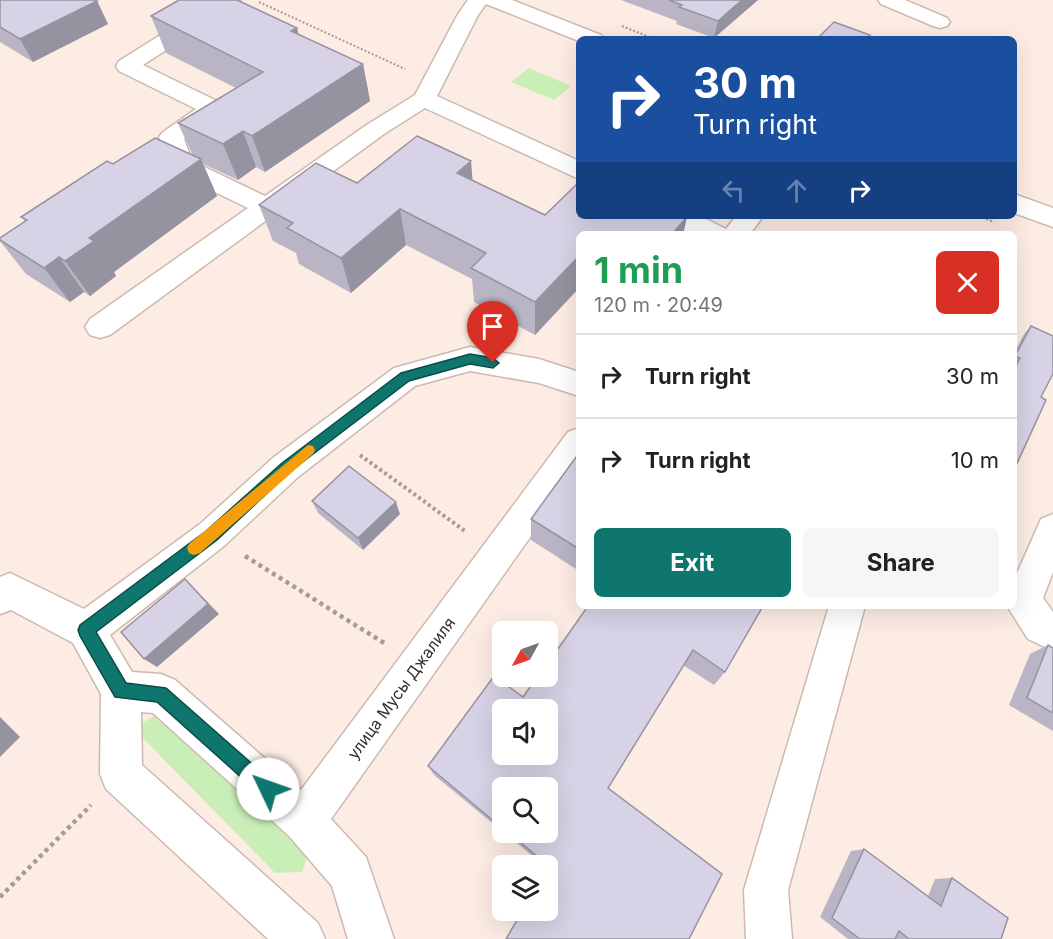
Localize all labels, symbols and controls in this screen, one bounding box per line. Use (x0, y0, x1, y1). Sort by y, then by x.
text: 30 m (693, 57, 797, 108)
icon: right (594, 60, 672, 138)
text: Turn right (693, 108, 817, 141)
icon: left (717, 174, 750, 207)
icon: ahead (780, 174, 813, 207)
icon: right (843, 174, 876, 207)
text: 1 min (594, 248, 683, 292)
button: close (936, 251, 999, 314)
text: 120 m · 20:49 (594, 293, 723, 317)
pin (467, 301, 518, 363)
icon: arrive (476, 310, 509, 343)
icon: right (594, 360, 627, 393)
text: Turn right (645, 363, 751, 389)
text: 30 m (946, 363, 999, 389)
icon: right (594, 444, 627, 477)
text: Turn right (645, 447, 751, 473)
text: 10 m (951, 447, 999, 473)
button: Exit (594, 528, 791, 597)
button: Share (803, 528, 999, 597)
street label: улица Мусы Джалиля (343, 613, 459, 763)
north arrow (492, 621, 558, 687)
map controls (492, 621, 558, 921)
button: sound (492, 699, 558, 765)
position arrow (236, 757, 300, 821)
button: search (492, 777, 558, 843)
button: layers (492, 855, 558, 921)

